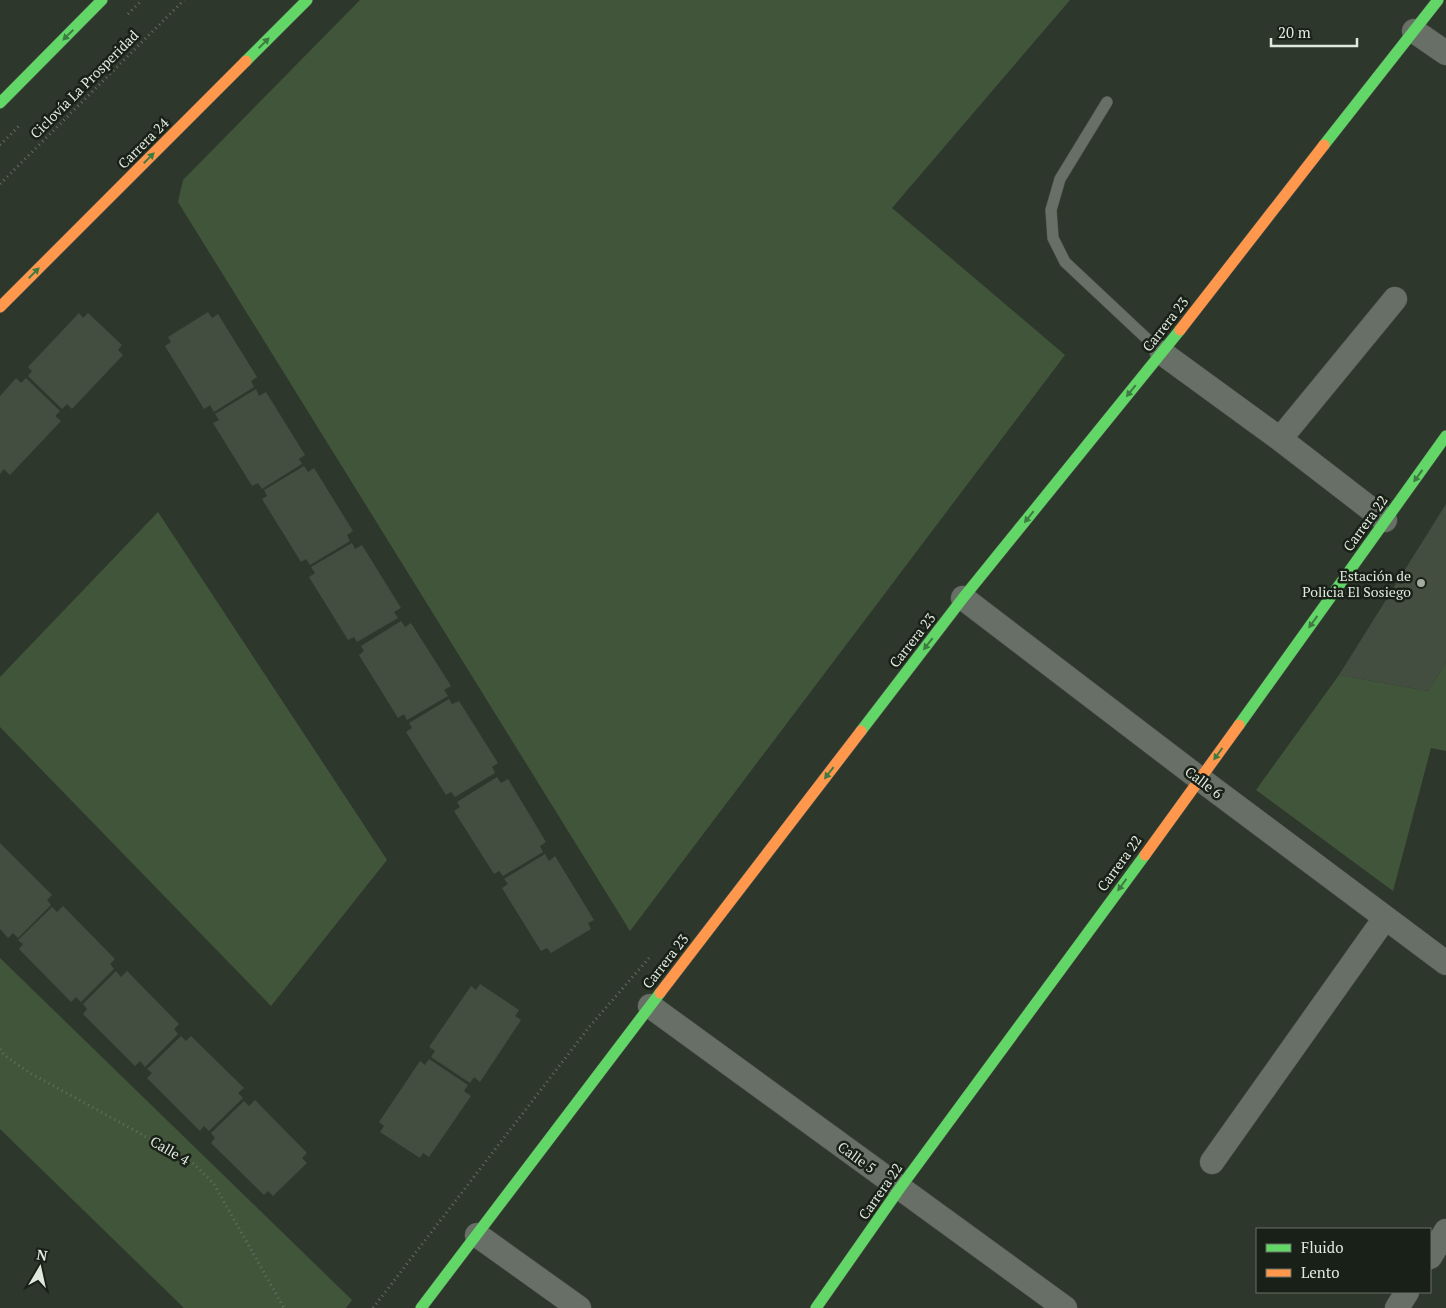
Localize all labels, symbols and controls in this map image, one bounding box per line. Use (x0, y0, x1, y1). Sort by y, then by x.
scale bar (1271, 15, 1357, 47)
text: 20 m (1278, 22, 1311, 42)
street label: Ciclovía La Prosperidad (26, 25, 143, 142)
one-way arrow (62, 28, 74, 40)
one-way arrow (258, 37, 270, 49)
street label: Carrera 24 (113, 113, 173, 173)
one-way arrow (143, 152, 155, 164)
one-way arrow (28, 267, 40, 279)
street label: Carrera 23 (1138, 293, 1192, 355)
one-way arrow (1126, 384, 1137, 397)
one-way arrow (1412, 469, 1423, 482)
street label: Carrera 22 (1338, 491, 1392, 555)
one-way arrow (1023, 510, 1034, 523)
place label: Estación de Policia El Sosiego (1302, 566, 1411, 601)
marker: Estación de Policia El Sosiego (1415, 577, 1427, 589)
street label: Carrera 23 (885, 609, 939, 671)
one-way arrow (1307, 615, 1318, 628)
one-way arrow (922, 637, 933, 650)
one-way arrow (1213, 747, 1223, 761)
street label: Calle 6 (1181, 762, 1227, 803)
one-way arrow (823, 766, 834, 779)
street label: Carrera 22 (1092, 831, 1146, 895)
one-way arrow (1117, 878, 1127, 892)
street label: Carrera 23 (638, 930, 692, 992)
street label: Calle 4 (147, 1131, 194, 1169)
street label: Calle 5 (834, 1137, 880, 1177)
street label: Carrera 22 (854, 1159, 906, 1223)
legend (1256, 1228, 1431, 1293)
text: Fluido (1301, 1237, 1343, 1257)
north arrow (15, 1243, 65, 1293)
text: N (35, 1244, 49, 1265)
text: Lento (1301, 1262, 1340, 1282)

